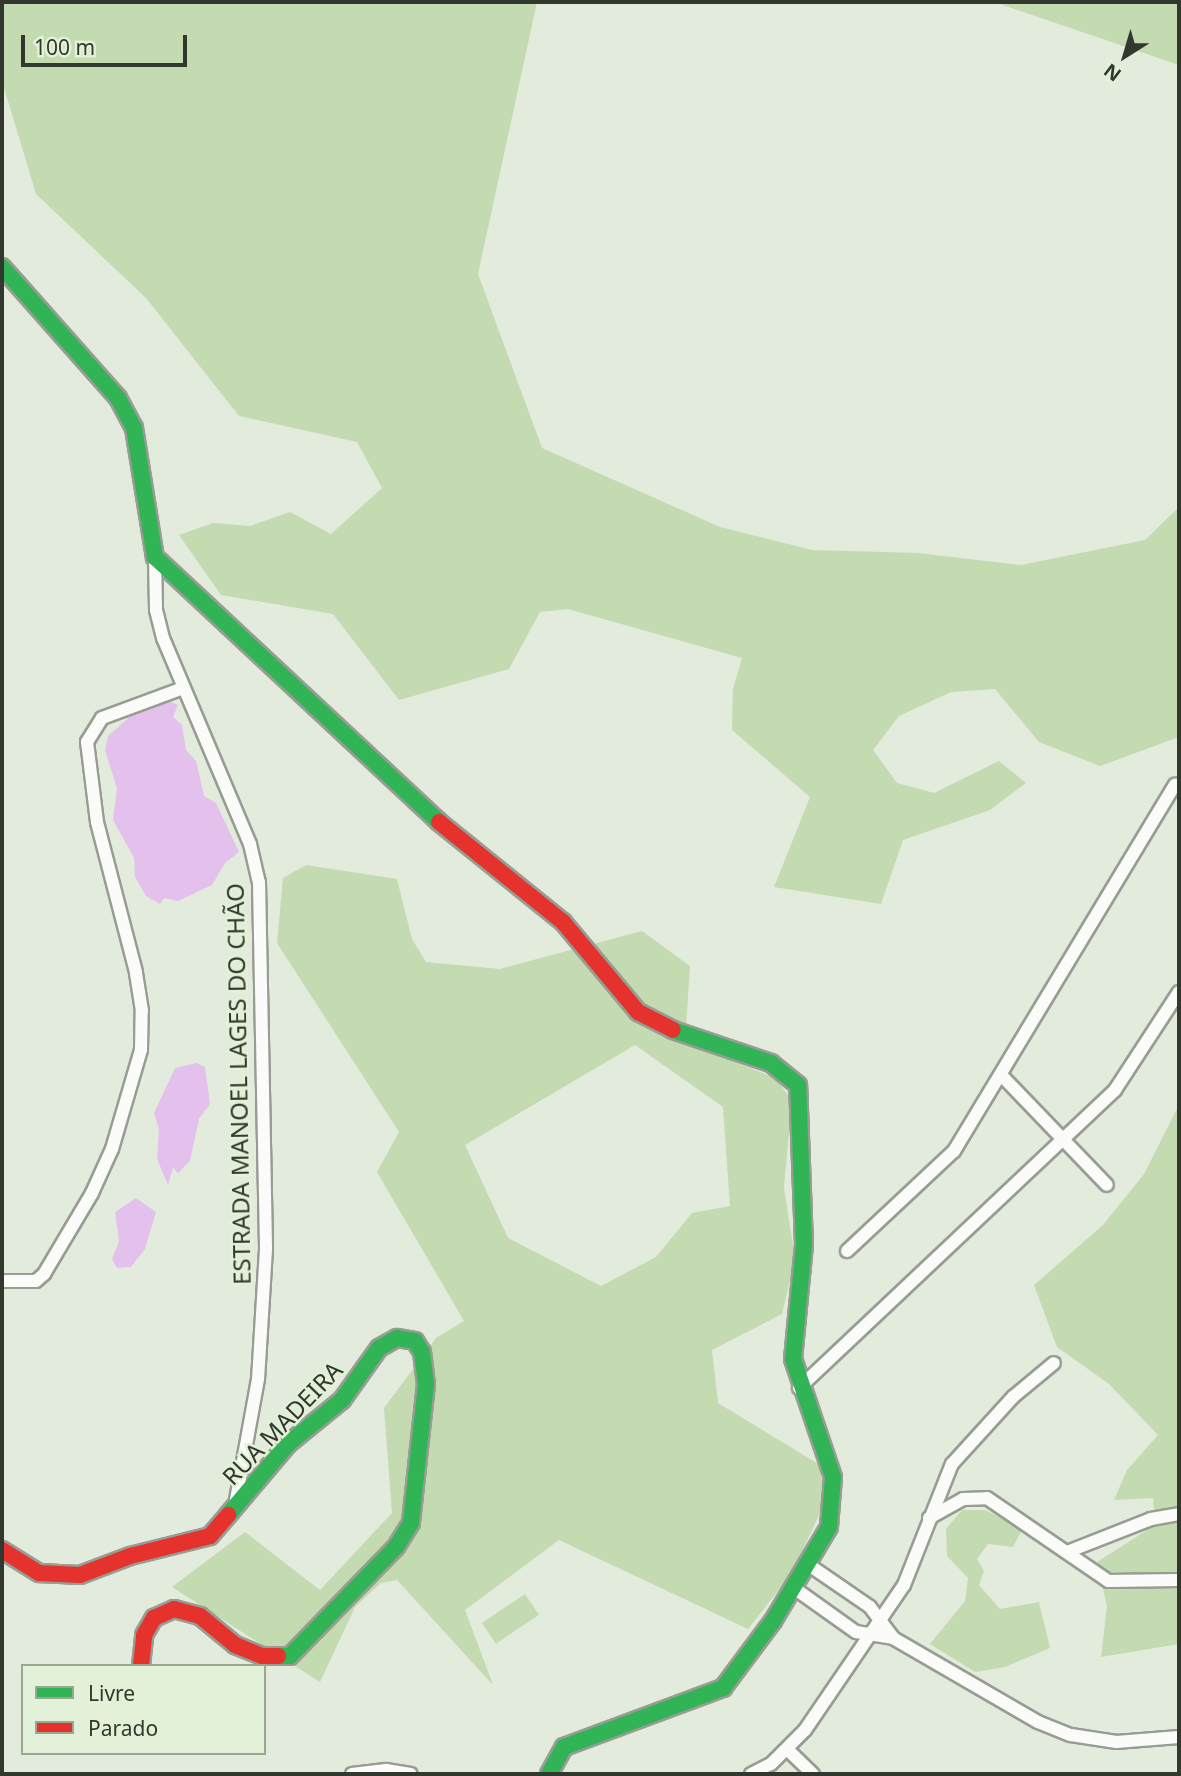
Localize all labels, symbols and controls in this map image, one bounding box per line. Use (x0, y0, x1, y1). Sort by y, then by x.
scale bar (24, 21, 191, 65)
north arrow (1090, 21, 1160, 91)
text: 100 m (34, 33, 95, 61)
text: N (1098, 58, 1126, 88)
street label: ESTRADA MANOEL LAGES DO CHÃO (220, 883, 256, 1285)
street label: RUA MADEIRA (216, 1355, 348, 1491)
legend (21, 1664, 266, 1755)
text: Livre (88, 1679, 135, 1707)
text: Parado (88, 1714, 158, 1742)

